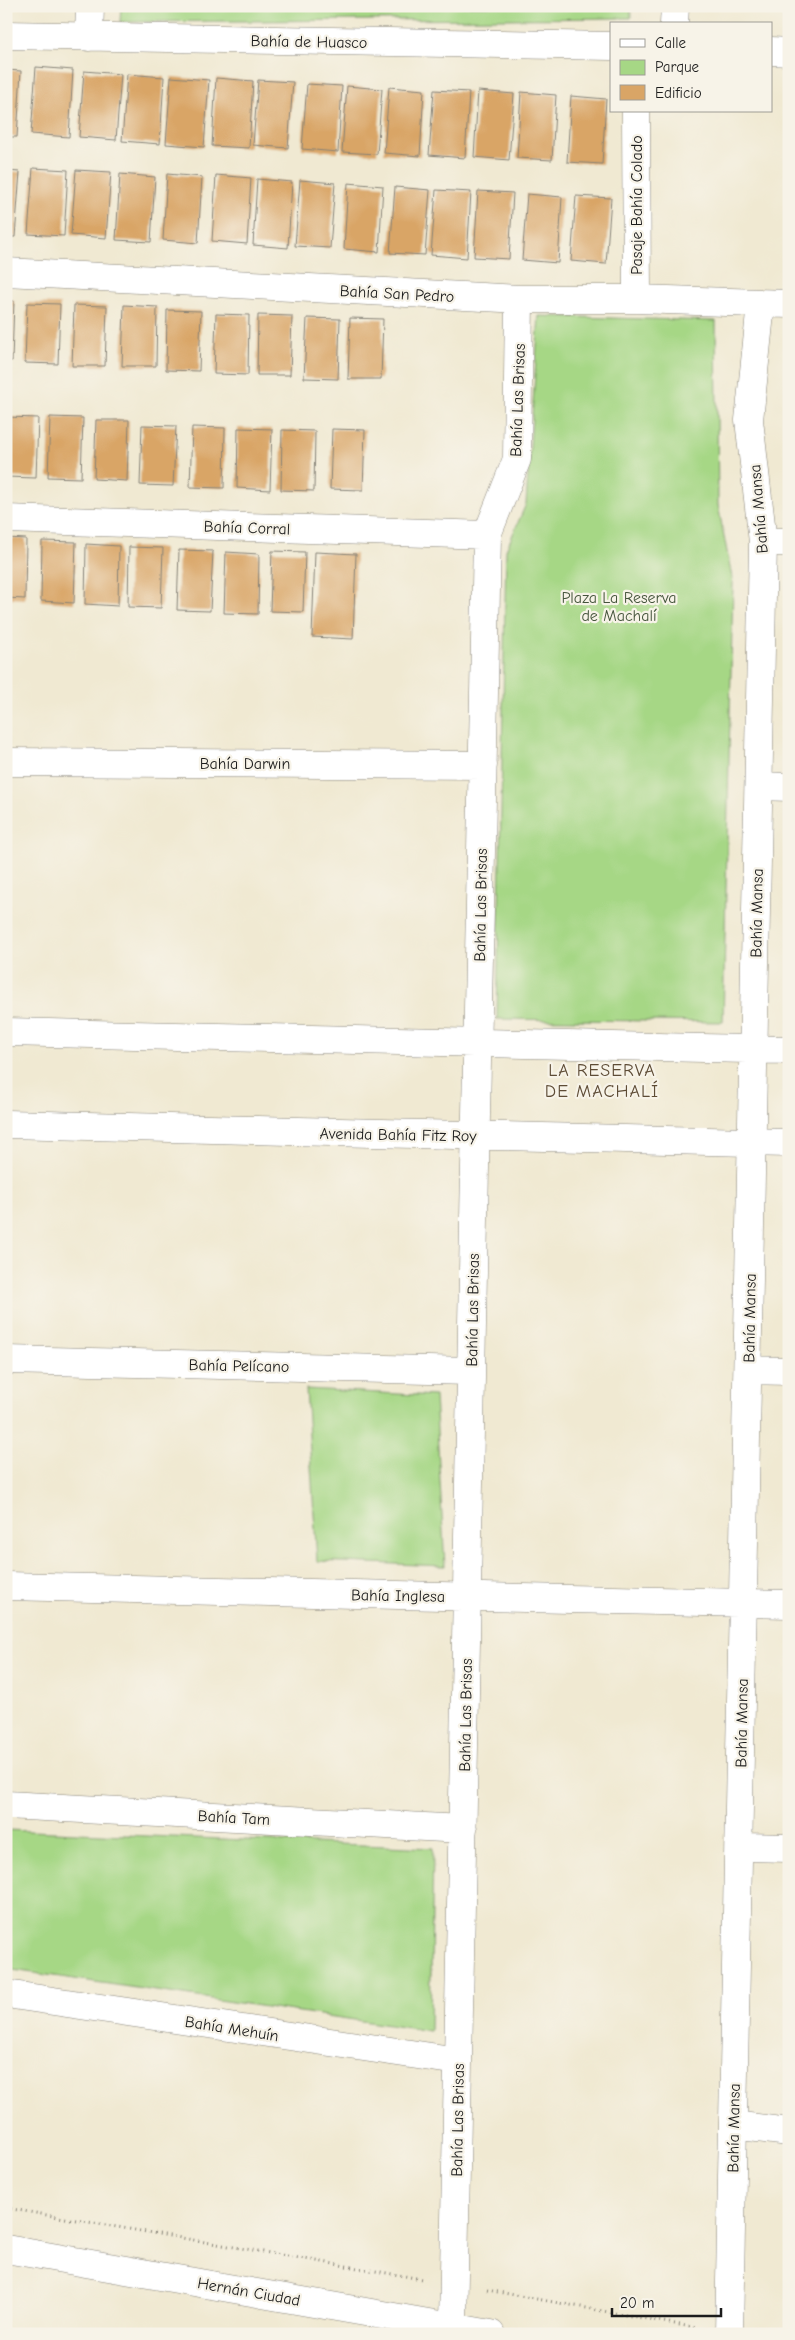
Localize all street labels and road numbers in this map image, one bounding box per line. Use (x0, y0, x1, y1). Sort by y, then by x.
street label: Bahía de Huasco (251, 32, 367, 52)
street label: Pasaje Bahía Colado (628, 135, 646, 275)
street label: Bahía San Pedro (339, 282, 455, 306)
street label: Bahía Las Brisas (507, 343, 529, 457)
street label: Bahía Mansa (746, 464, 772, 554)
street label: Bahía Corral (203, 517, 290, 539)
street label: Bahía Darwin (200, 755, 290, 773)
street label: Bahía Las Brisas (471, 848, 491, 962)
street label: Bahía Mansa (747, 868, 767, 958)
street label: Avenida Bahía Fitz Roy (319, 1125, 477, 1145)
street label: Bahía Las Brisas (463, 1253, 483, 1367)
street label: Bahía Mansa (740, 1273, 760, 1363)
street label: Bahía Pelícano (188, 1356, 290, 1376)
street label: Bahía Inglesa (351, 1586, 445, 1606)
street label: Bahía Las Brisas (456, 1658, 476, 1772)
street label: Bahía Mansa (732, 1678, 752, 1768)
street label: Bahía Tam (197, 1807, 271, 1829)
street label: Bahía Mehuín (184, 2013, 280, 2045)
street label: Bahía Las Brisas (448, 2063, 468, 2177)
street label: Bahía Mansa (724, 2083, 744, 2173)
street label: Hernán Ciudad (196, 2274, 302, 2310)

